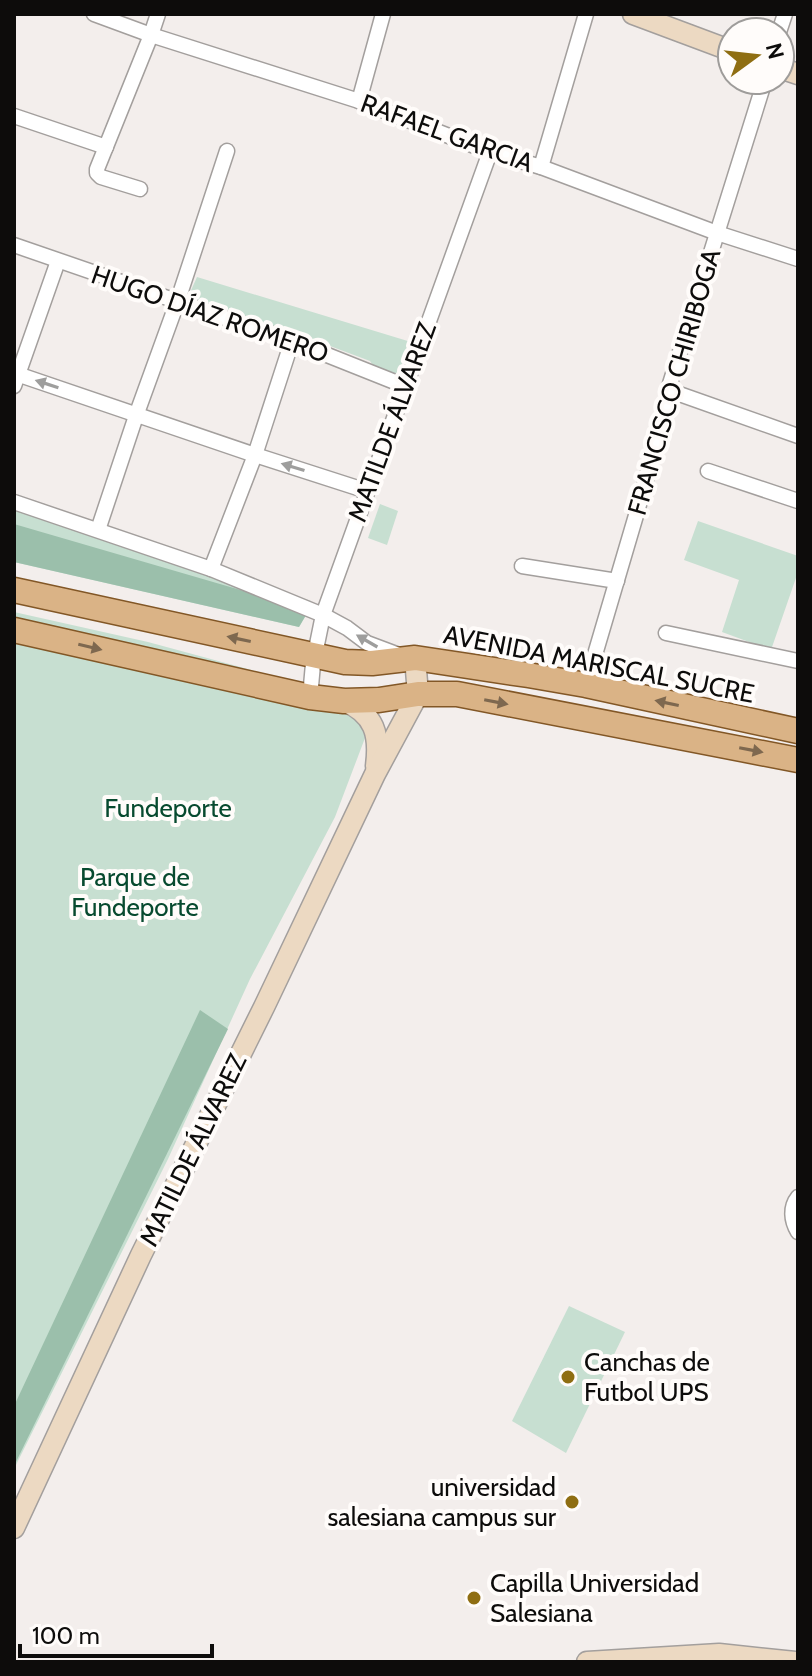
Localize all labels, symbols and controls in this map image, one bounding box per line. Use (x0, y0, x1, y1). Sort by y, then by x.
north arrow (716, 16, 796, 96)
text: N (760, 40, 790, 62)
street label: RAFAEL GARCIA (356, 87, 538, 179)
street label: FRANCISCO CHIRIBOGA (621, 245, 727, 519)
street label: HUGO DÍAZ ROMERO (87, 258, 333, 370)
street label: MATILDE ÁLVAREZ (341, 317, 443, 526)
one-way arrow (34, 377, 58, 389)
one-way arrow (281, 460, 305, 473)
street label: AVENIDA MARISCAL SUCRE (441, 618, 757, 710)
one-way arrow (226, 632, 251, 645)
one-way arrow (356, 634, 378, 648)
one-way arrow (78, 641, 103, 654)
one-way arrow (483, 696, 508, 708)
one-way arrow (654, 696, 679, 709)
one-way arrow (739, 744, 764, 757)
park label: Fundeporte (104, 792, 232, 824)
park label: Parque de Fundeporte (71, 861, 199, 923)
street label: MATILDE ÁLVAREZ (133, 1048, 254, 1251)
place label: Canchas de Futbol UPS (584, 1346, 710, 1408)
marker: Canchas de Futbol UPS (559, 1368, 577, 1386)
place label: universidad salesiana campus sur (327, 1471, 557, 1533)
marker: universidad salesiana campus sur (563, 1493, 581, 1511)
place label: Capilla Universidad Salesiana (490, 1567, 699, 1629)
marker: Capilla Universidad Salesiana (465, 1589, 483, 1607)
scale bar (20, 1608, 212, 1658)
text: 100 m (32, 1621, 100, 1650)

